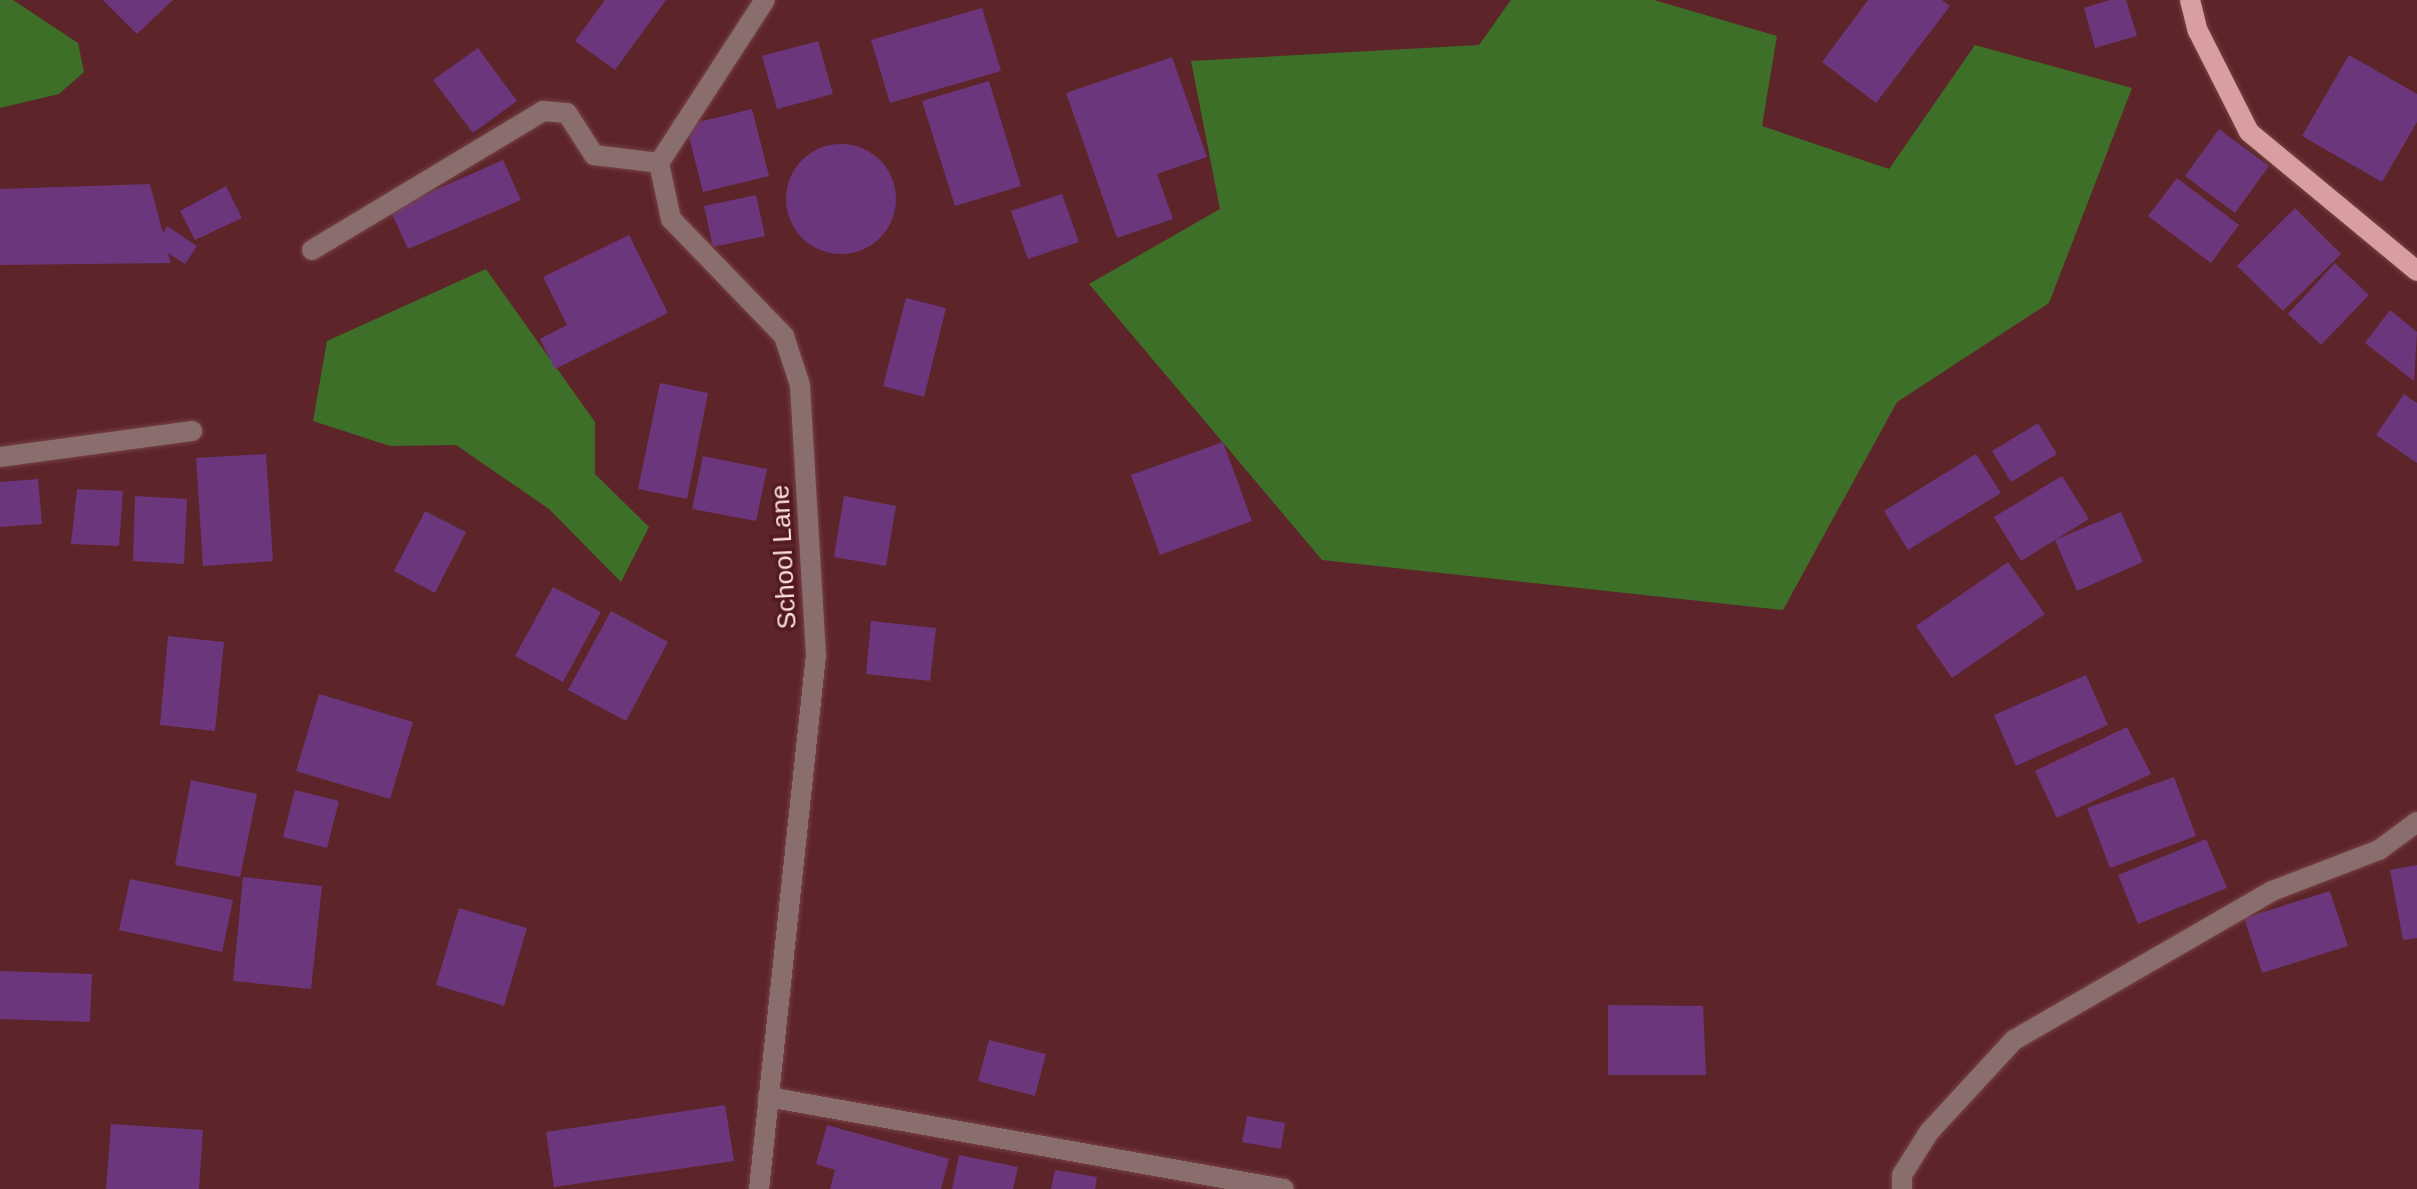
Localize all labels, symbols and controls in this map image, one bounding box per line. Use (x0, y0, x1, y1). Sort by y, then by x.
street label: School Lane (765, 484, 803, 630)

